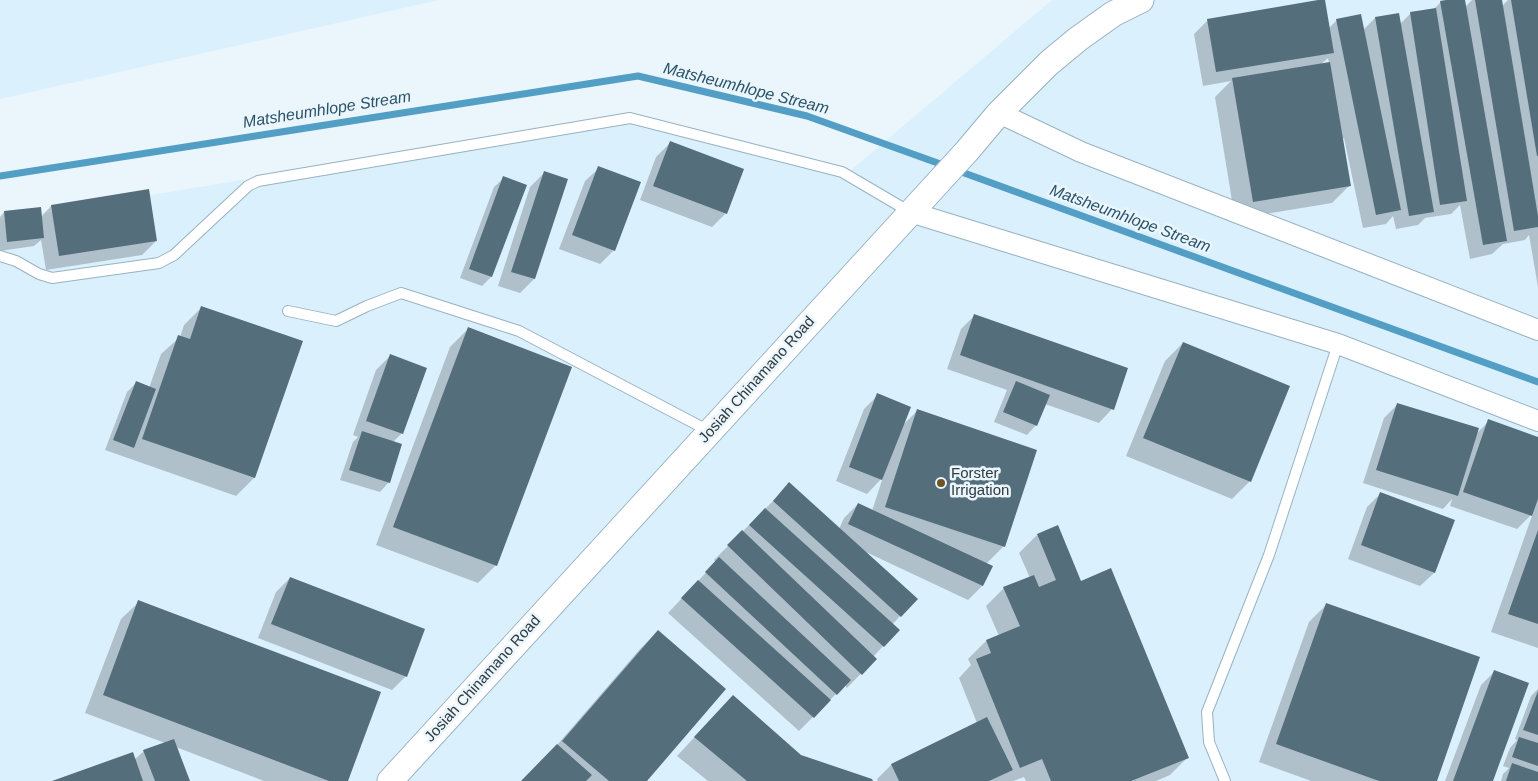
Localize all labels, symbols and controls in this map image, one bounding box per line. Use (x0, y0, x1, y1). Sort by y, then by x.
water label: Matsheumhlope Stream (661, 59, 831, 119)
water label: Matsheumhlope Stream (242, 87, 412, 133)
water label: Matsheumhlope Stream (1047, 181, 1213, 257)
street label: Josiah Chinamano Road (695, 313, 819, 447)
place label: Forster Irrigation (951, 465, 1009, 500)
marker: Forster Irrigation (935, 477, 947, 489)
street label: Josiah Chinamano Road (421, 612, 545, 746)

